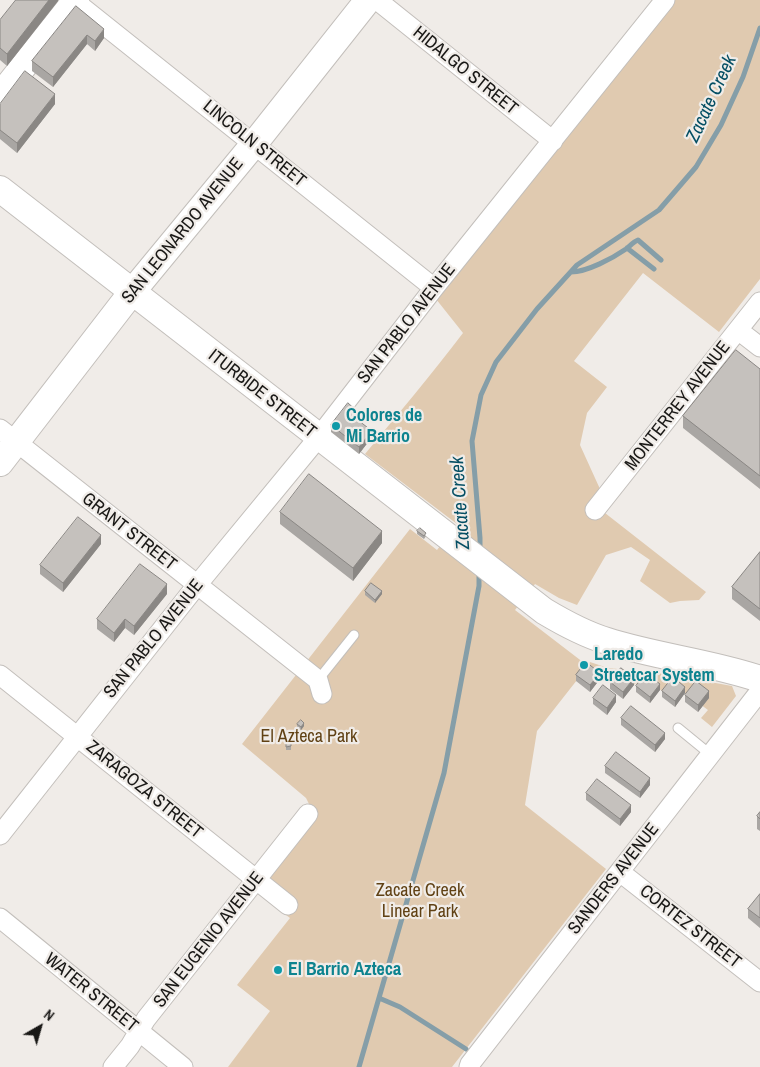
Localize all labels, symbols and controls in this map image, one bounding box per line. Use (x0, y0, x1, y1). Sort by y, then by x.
street label: HIDALGO STREET (408, 22, 522, 120)
water label: Zacate Creek (682, 52, 742, 146)
street label: LINCOLN STREET (198, 96, 310, 192)
street label: SAN LEONARDO AVENUE (118, 154, 248, 308)
street label: SAN PABLO AVENUE (353, 260, 461, 388)
street label: MONTERREY AVENUE (621, 337, 735, 475)
street label: ITURBIDE STREET (204, 345, 320, 443)
place label: Colores de Mi Barrio (346, 405, 422, 448)
marker: Colores de Mi Barrio (330, 420, 342, 432)
water label: Zacate Creek (446, 456, 476, 550)
street label: GRANT STREET (77, 488, 181, 576)
street label: SAN PABLO AVENUE (100, 575, 208, 703)
place label: Laredo Streetcar System (594, 644, 715, 686)
marker: Laredo Streetcar System (578, 659, 590, 671)
park label: El Azteca Park (261, 726, 357, 748)
street label: ZARAGOZA STREET (81, 736, 207, 844)
street label: SANDERS AVENUE (564, 819, 664, 939)
street label: SAN EUGENIO AVENUE (149, 868, 269, 1012)
park label: Zacate Creek Linear Park (376, 880, 464, 922)
street label: CORTEZ STREET (635, 881, 745, 973)
street label: WATER STREET (40, 949, 142, 1037)
place label: El Barrio Azteca (288, 959, 401, 981)
marker: El Barrio Azteca (272, 964, 284, 976)
north arrow (15, 1002, 65, 1052)
text: N (40, 1006, 58, 1025)

